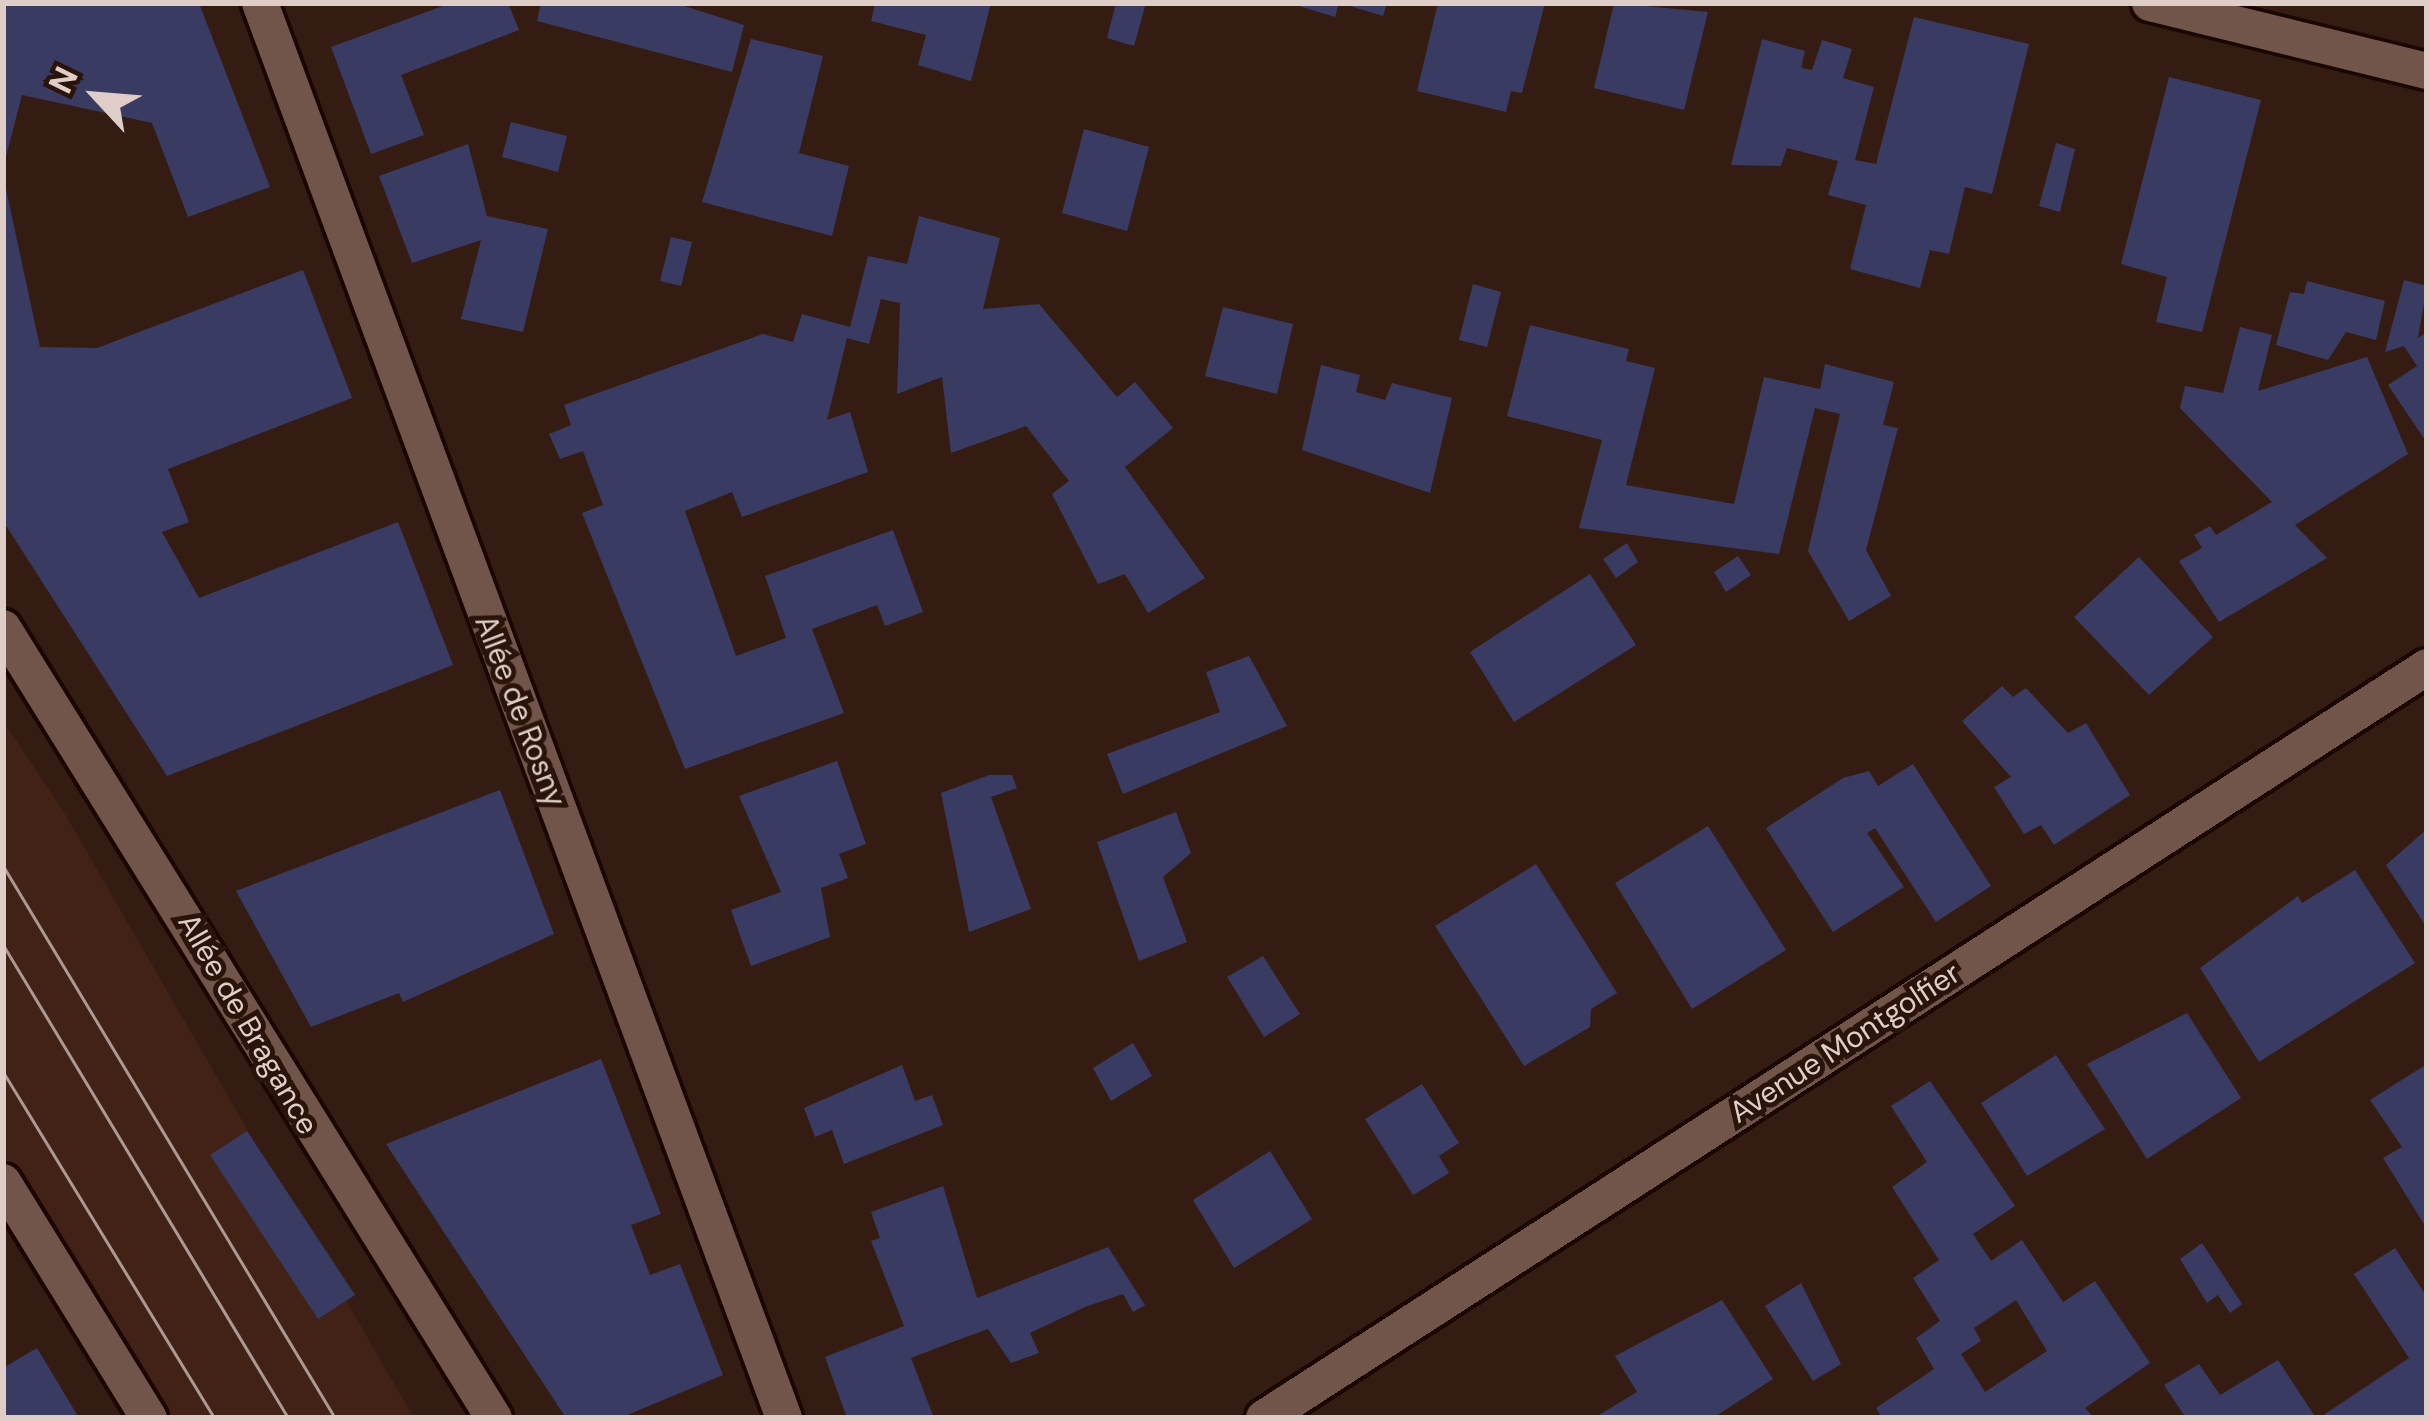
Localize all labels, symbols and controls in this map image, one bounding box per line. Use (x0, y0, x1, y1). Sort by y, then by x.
north arrow (36, 36, 156, 156)
text: N (39, 60, 88, 100)
street label: Allée de Rosny (467, 610, 573, 812)
street label: Allée de Bragance (170, 907, 326, 1141)
street label: Avenue Montgolfier (1723, 955, 1967, 1131)

